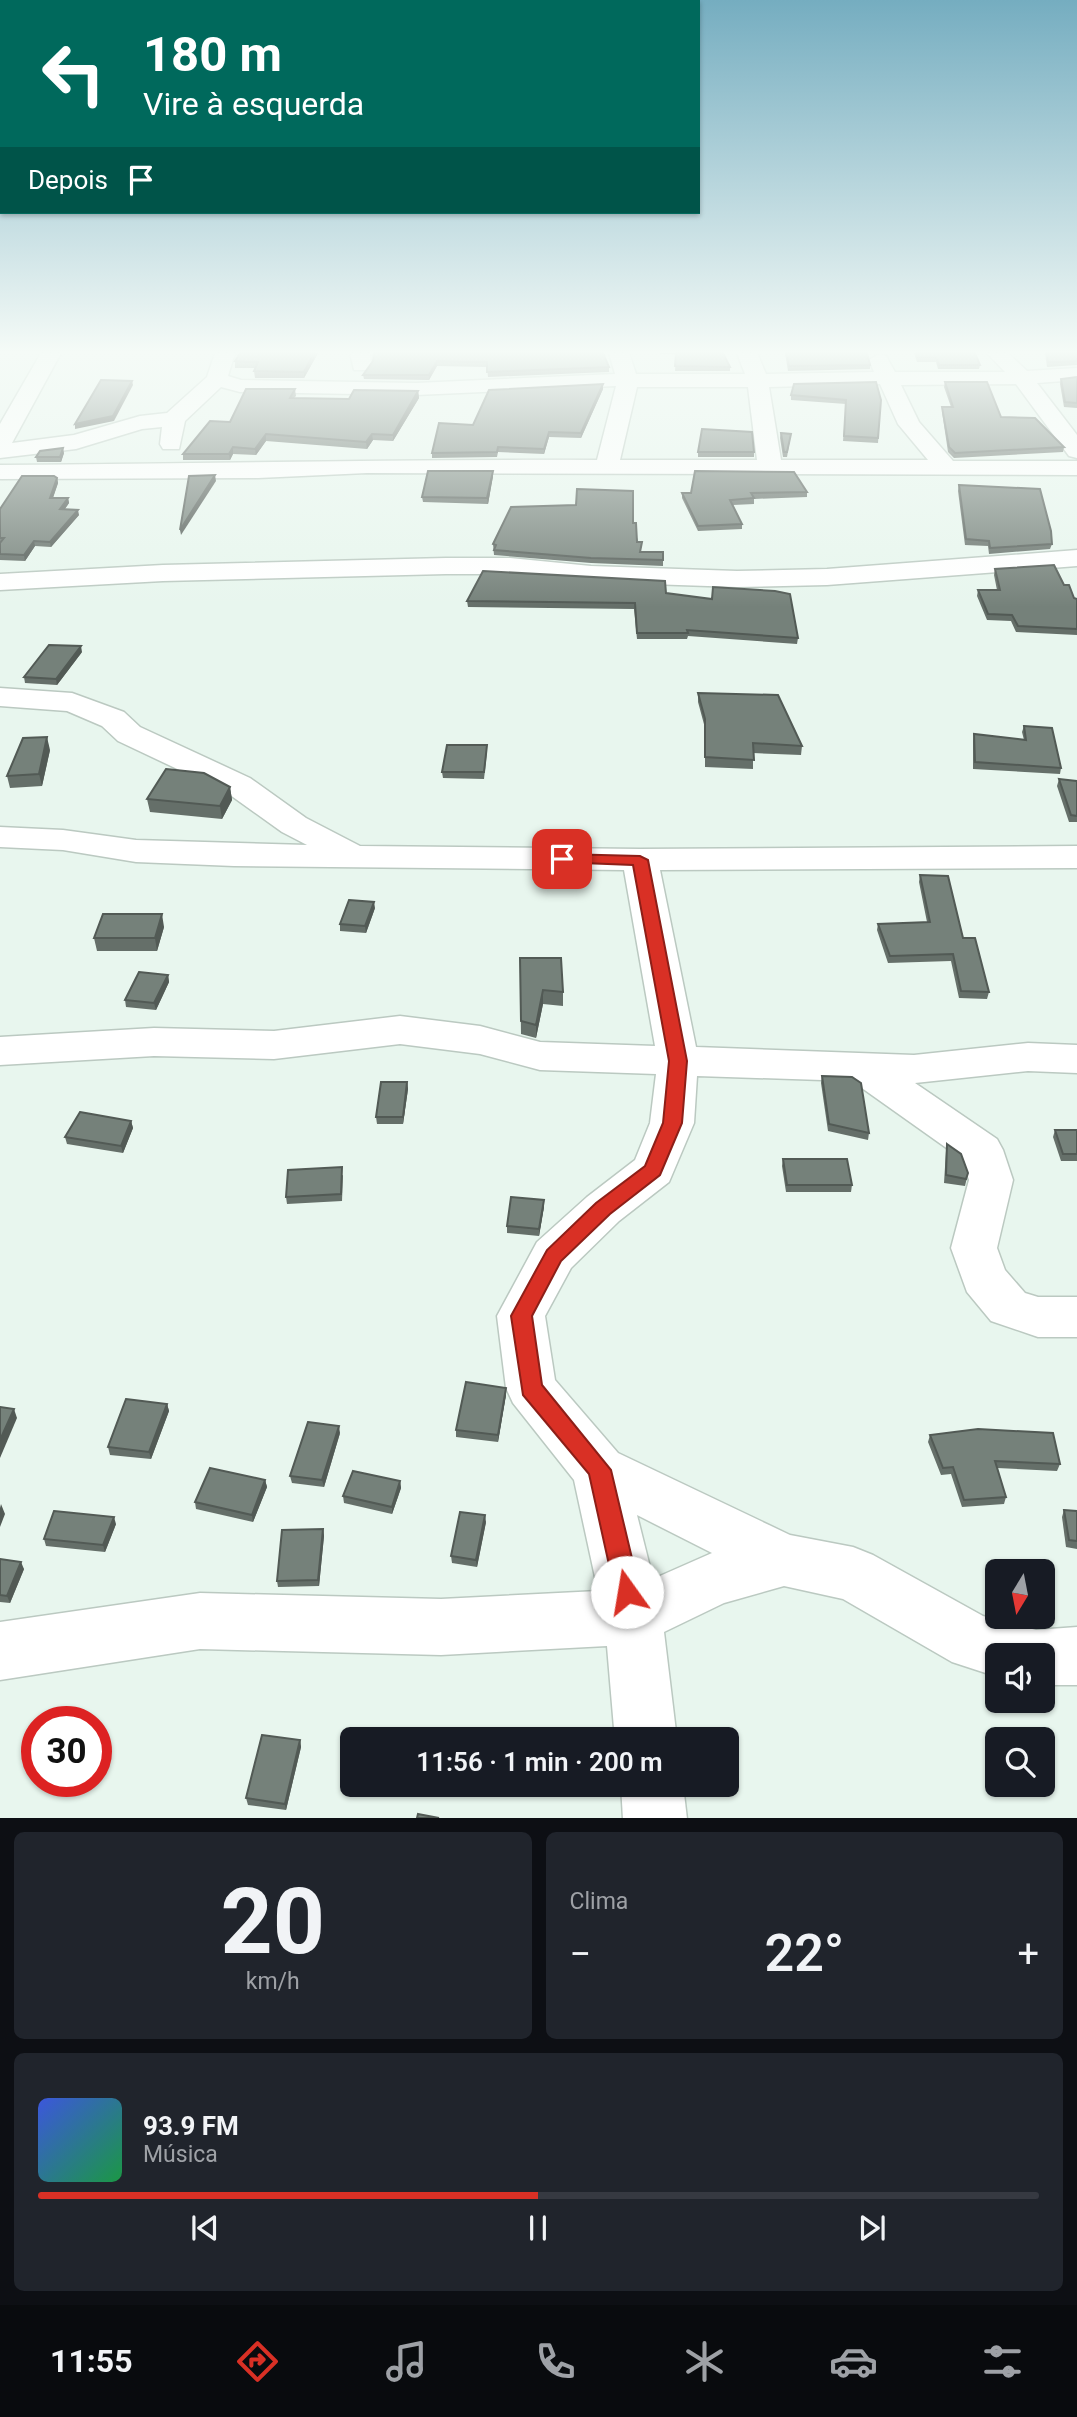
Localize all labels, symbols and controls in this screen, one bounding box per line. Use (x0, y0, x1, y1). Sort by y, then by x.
text: 180 m (143, 26, 282, 83)
icon: left (28, 28, 119, 119)
text: Vire à esquerda (143, 85, 364, 123)
icon: arrive (122, 161, 160, 199)
text: Depois (28, 165, 108, 195)
pin (532, 829, 592, 889)
icon: arrive (543, 840, 581, 878)
position arrow (590, 1555, 664, 1629)
north arrow (985, 1559, 1055, 1629)
map controls (985, 1559, 1055, 1797)
button: sound (985, 1643, 1055, 1713)
speed limit sign: 30 (21, 1706, 112, 1797)
button: search (985, 1727, 1055, 1797)
text: 11:56 · 1 min · 200 m (416, 1747, 663, 1777)
text: 20 (221, 1869, 325, 1975)
text: Clima (570, 1888, 628, 1915)
text: 22° (765, 1923, 844, 1984)
text: − (570, 1932, 591, 1976)
text: + (1017, 1932, 1039, 1976)
text: km/h (246, 1968, 300, 1995)
text: 93.9 FM (143, 2111, 239, 2141)
text: Música (143, 2141, 218, 2168)
icon: previous (186, 2209, 224, 2247)
icon: pause (519, 2209, 557, 2247)
icon: next (853, 2209, 891, 2247)
icon: directions (233, 2337, 282, 2386)
icon: music (382, 2337, 431, 2386)
icon: phone (531, 2337, 580, 2386)
icon: climate (680, 2337, 729, 2386)
icon: car (829, 2337, 878, 2386)
icon: filters (978, 2337, 1027, 2386)
text: 11:55 (50, 2342, 132, 2380)

